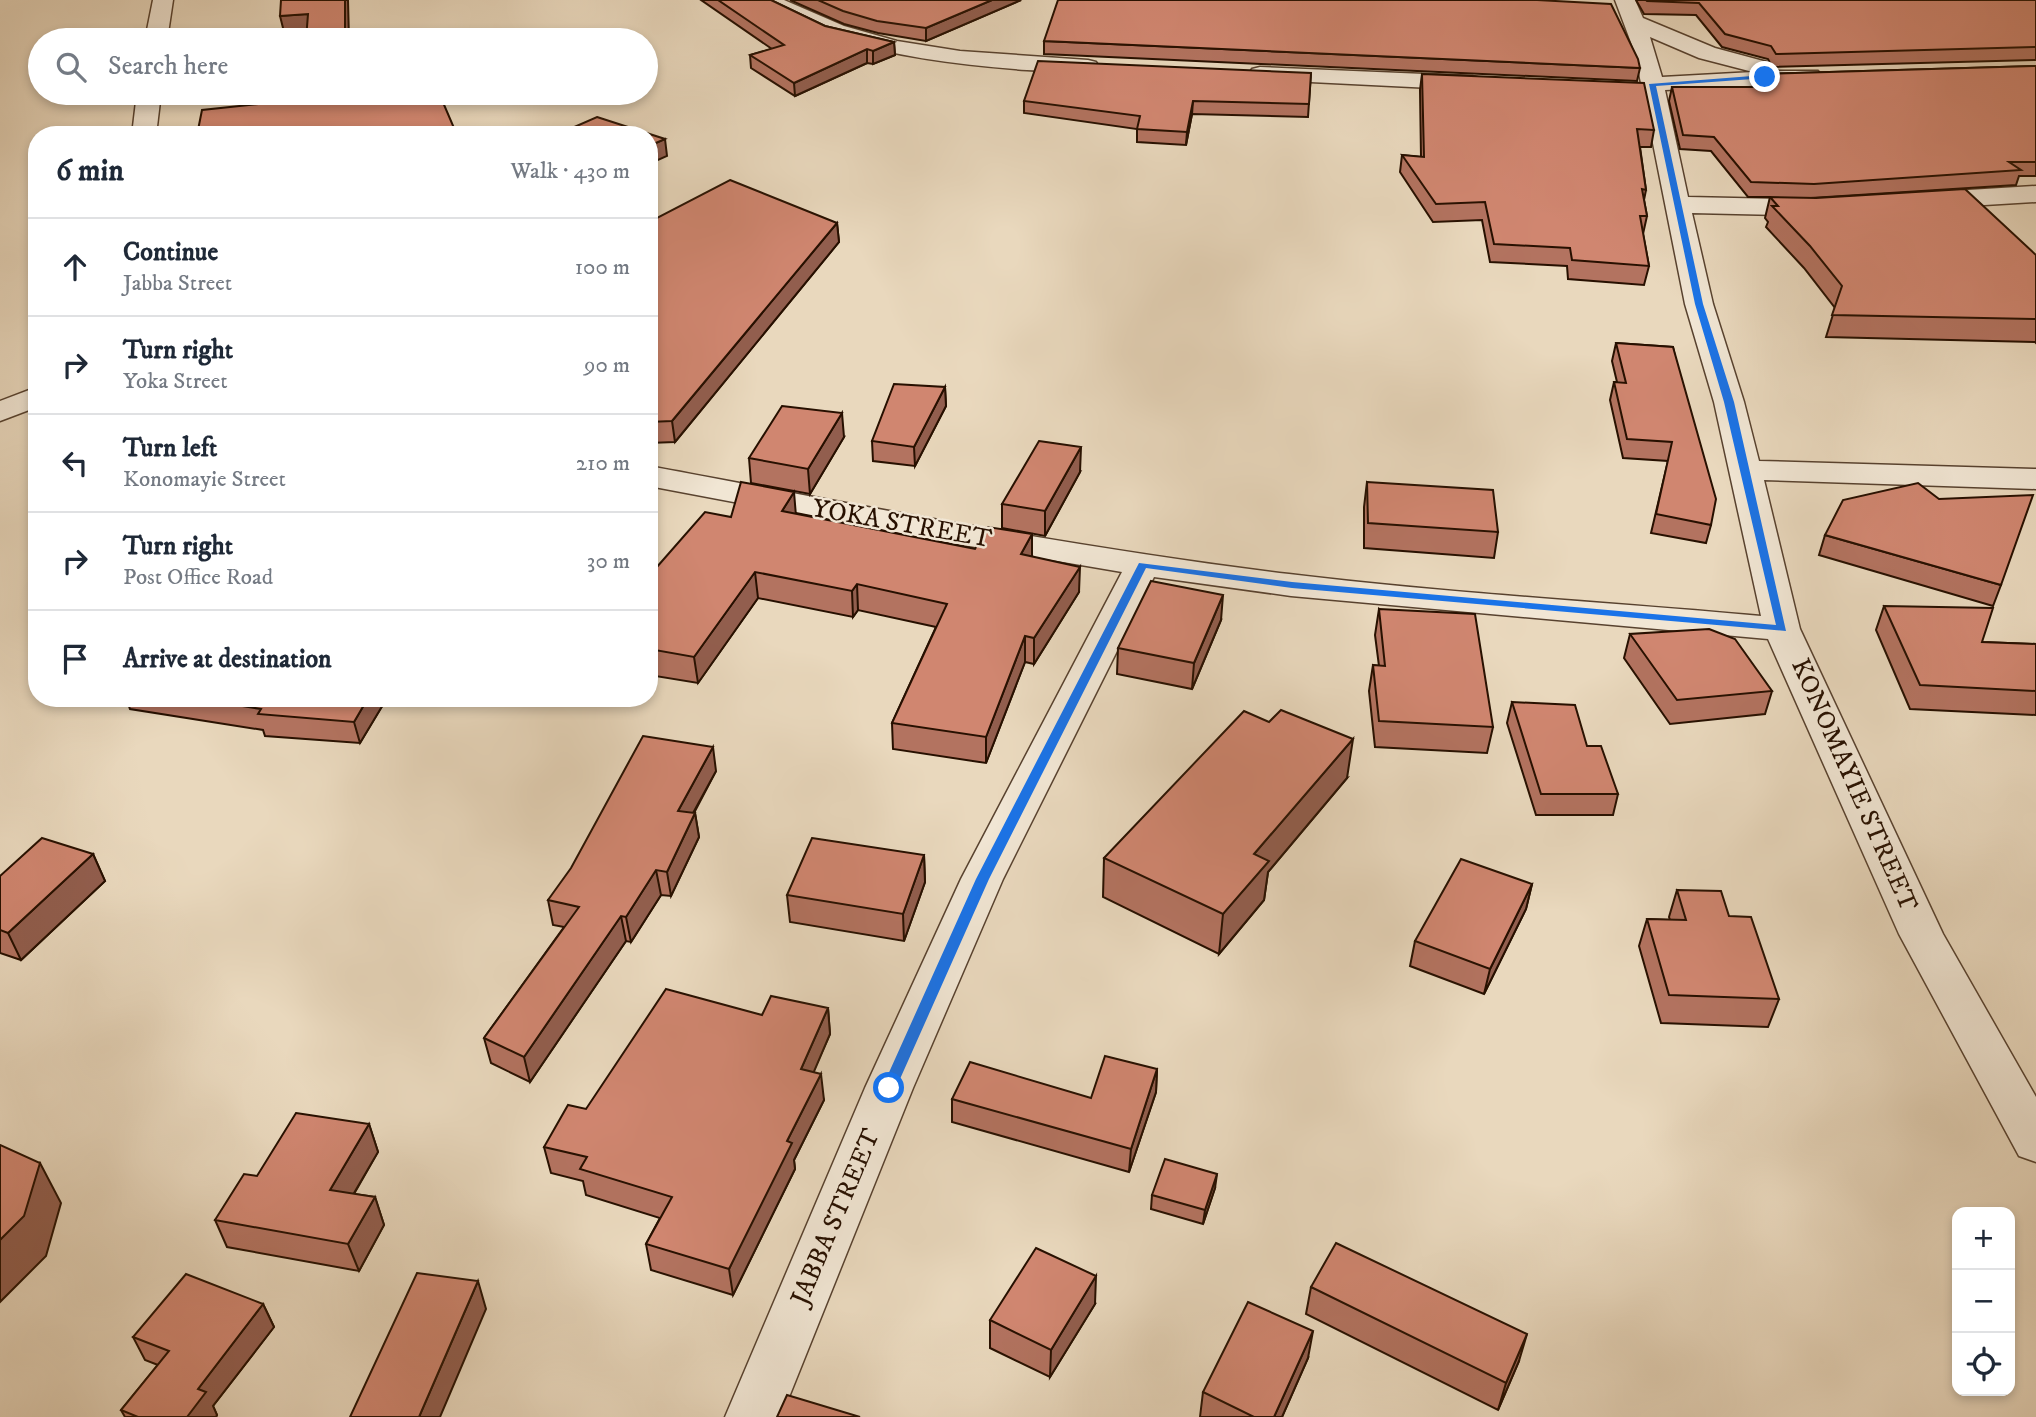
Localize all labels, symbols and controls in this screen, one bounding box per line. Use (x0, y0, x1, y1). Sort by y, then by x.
search box (28, 28, 658, 105)
icon: search (52, 48, 90, 86)
text: Search here (108, 50, 228, 83)
route end (1749, 61, 1780, 92)
text: 6 min (56, 153, 124, 190)
text: Walk · 430 m (510, 157, 630, 186)
text: Continue (123, 236, 218, 269)
icon: ahead (56, 248, 94, 286)
text: 100 m (575, 253, 630, 282)
text: Jabba Street (123, 269, 232, 298)
text: Turn right (123, 334, 233, 367)
icon: right (56, 346, 94, 384)
text: 90 m (584, 351, 630, 380)
text: Yoka Street (123, 367, 228, 396)
text: Turn left (123, 432, 217, 465)
icon: left (56, 444, 94, 482)
text: 210 m (576, 449, 630, 478)
text: Konomayie Street (123, 465, 286, 494)
street label: YOKA STREET (810, 492, 995, 556)
text: Turn right (123, 530, 233, 563)
icon: right (56, 542, 94, 580)
text: 30 m (587, 547, 630, 576)
text: Post Office Road (123, 563, 273, 592)
icon: arrive (56, 640, 94, 678)
text: Arrive at destination (123, 643, 332, 676)
street label: KONOMAYIE STREET (1783, 653, 1925, 917)
route start (873, 1072, 904, 1103)
street label: JABBA STREET (783, 1123, 888, 1312)
map controls (1952, 1207, 2015, 1396)
button: + (1952, 1207, 2015, 1270)
button: − (1952, 1270, 2015, 1333)
button: locate (1952, 1333, 2015, 1396)

